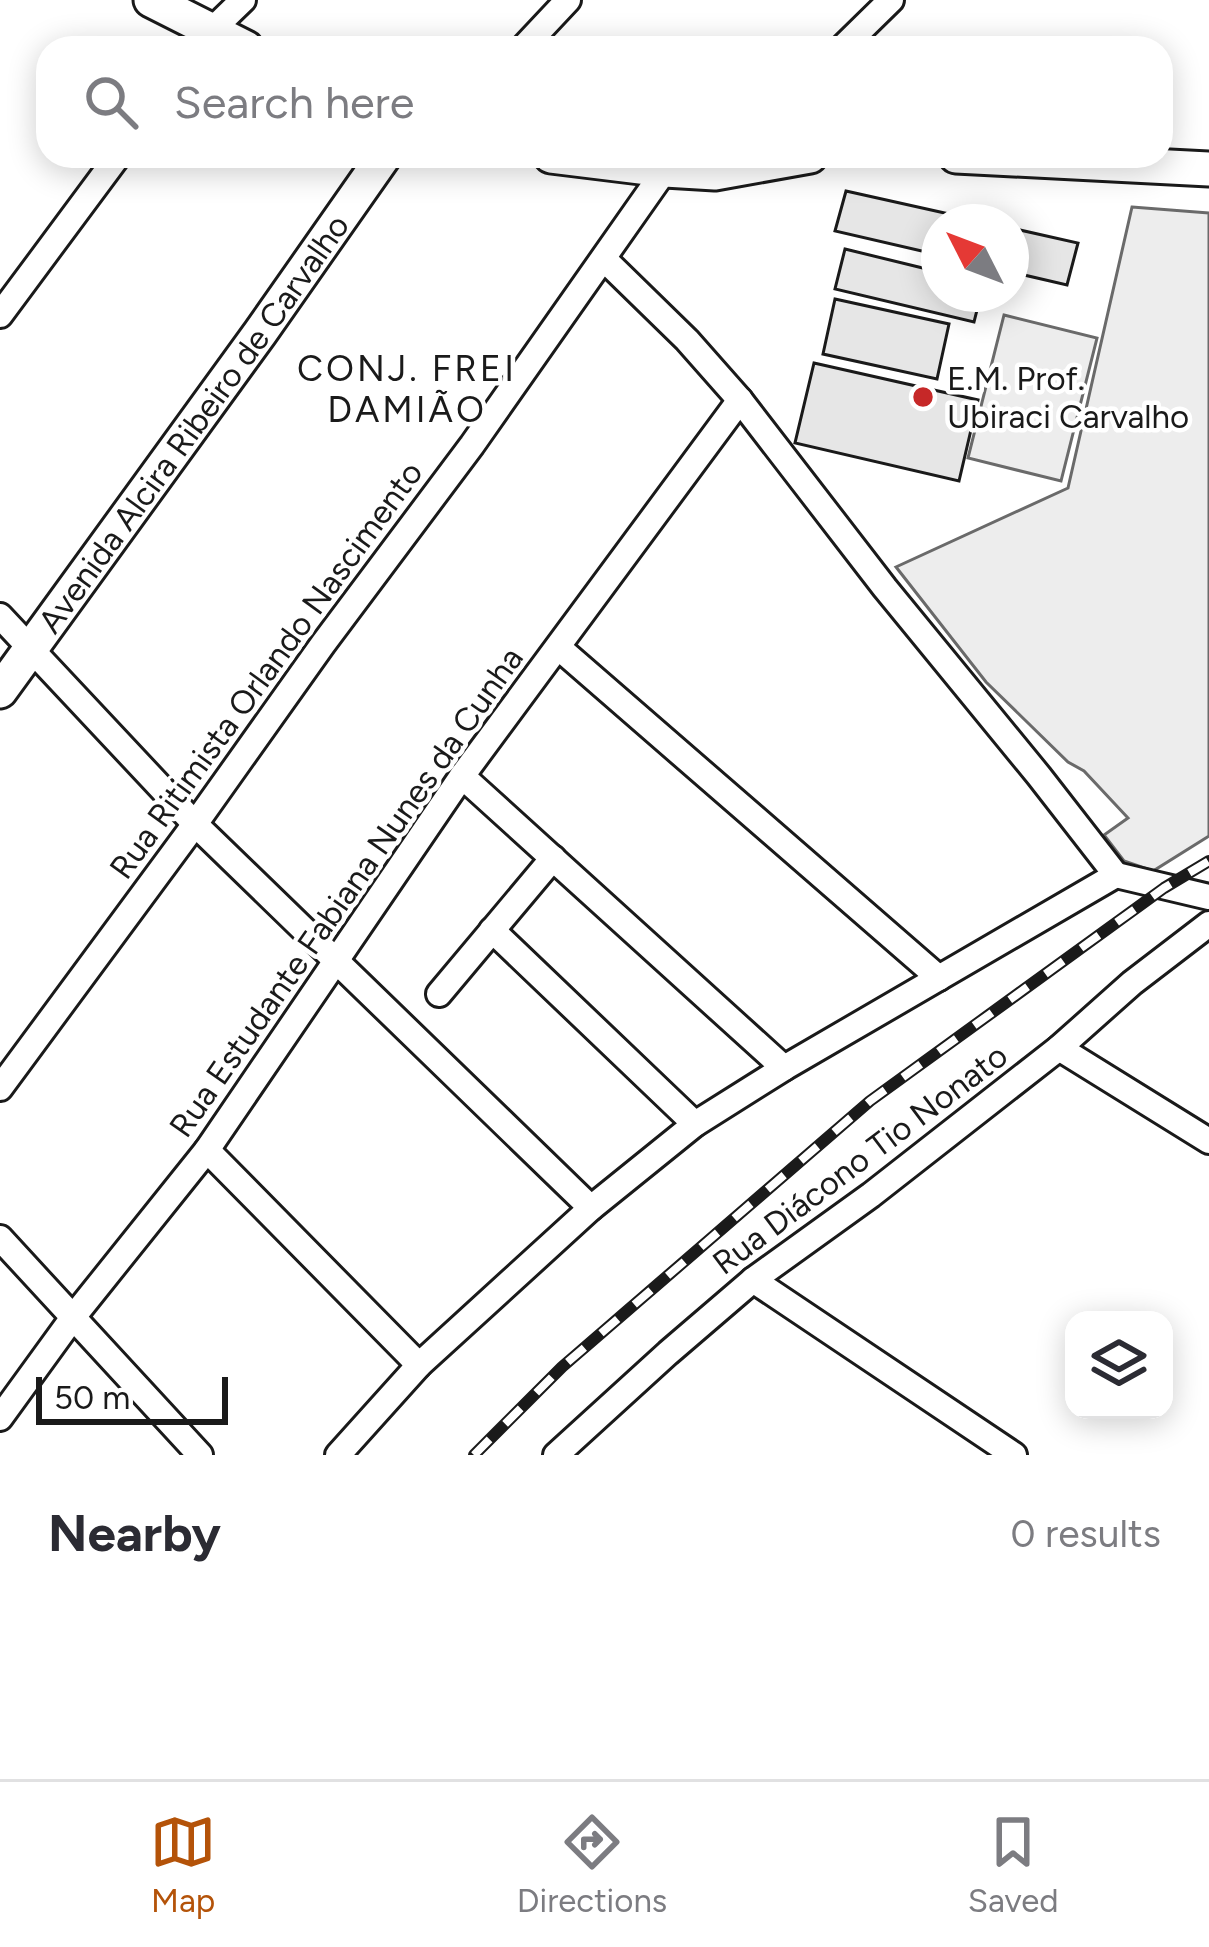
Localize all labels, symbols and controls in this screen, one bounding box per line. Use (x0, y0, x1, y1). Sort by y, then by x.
search box (36, 36, 1173, 168)
icon: search (78, 69, 144, 135)
text: Search here (174, 75, 414, 129)
north arrow (921, 204, 1029, 312)
street label: Avenida Alcira Ribeiro de Carvalho (29, 207, 357, 640)
district label: CONJ. FREI DAMIÃO (297, 347, 517, 431)
place label: E.M. Prof. Ubiraci Carvalho (947, 359, 1189, 436)
marker: E.M. Prof. Ubiraci Carvalho (910, 384, 936, 410)
street label: Rua Ritimista Orlando Nascimento (101, 454, 431, 886)
street label: Rua Estudante Fabiana Nunes da Cunha (161, 640, 531, 1144)
street label: Rua Diácono Tio Nonato (705, 1036, 1015, 1282)
map controls (1065, 1311, 1173, 1419)
button: layers (1065, 1311, 1173, 1419)
scale bar (36, 1371, 228, 1424)
text: 50 m (54, 1378, 130, 1417)
text: Nearby (48, 1503, 221, 1564)
text: 0 results (1010, 1510, 1161, 1557)
tab: Map (150, 1809, 216, 1920)
tab: Directions (517, 1809, 667, 1920)
tab: Saved (968, 1809, 1059, 1920)

